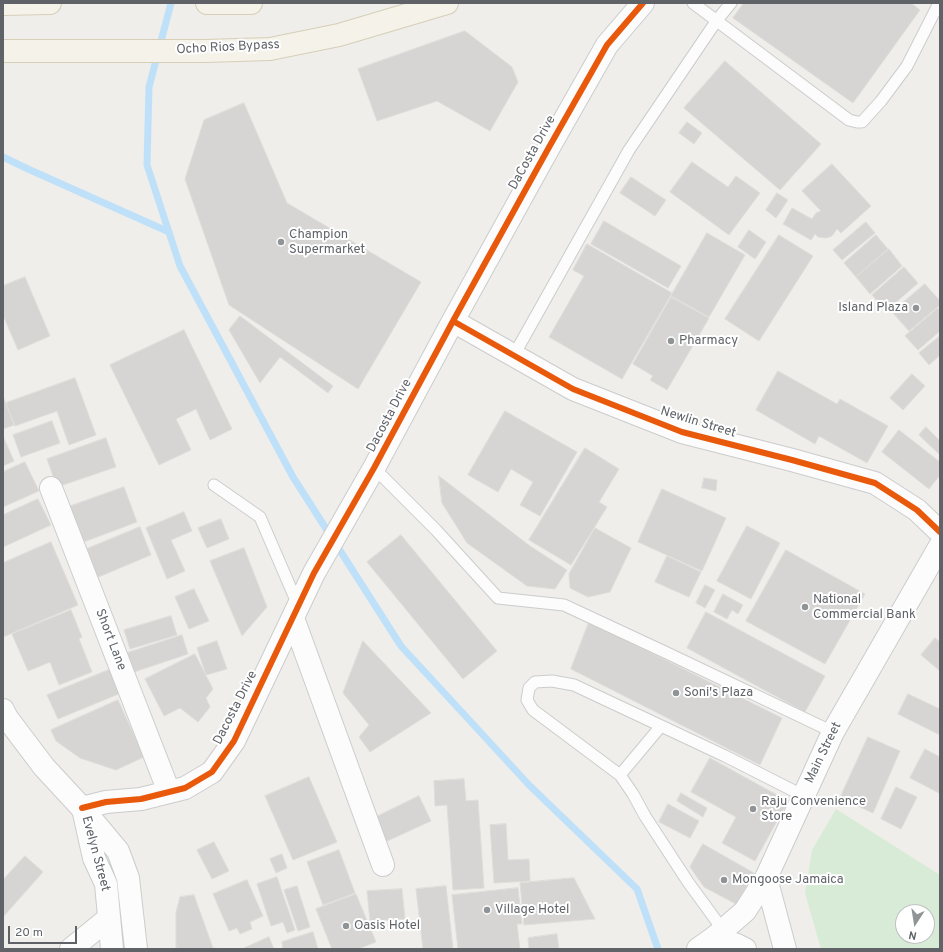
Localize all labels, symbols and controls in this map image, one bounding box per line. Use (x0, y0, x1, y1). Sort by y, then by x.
street label: Ocho Rios Bypass (176, 37, 280, 59)
street label: DaCosta Drive (506, 113, 560, 193)
place label: Champion Supermarket (289, 227, 365, 258)
marker: Champion Supermarket (276, 237, 286, 247)
place label: Island Plaza (838, 300, 908, 316)
marker: Island Plaza (911, 303, 921, 313)
place label: Pharmacy (679, 333, 738, 349)
marker: Pharmacy (666, 336, 676, 346)
street label: Dacosta Drive (364, 377, 416, 455)
street label: Newlin Street (658, 404, 738, 442)
place label: National Commercial Bank (813, 592, 916, 623)
marker: National Commercial Bank (800, 602, 810, 612)
street label: Short Lane (91, 607, 129, 673)
street label: Dacosta Drive (211, 668, 261, 748)
place label: Soni's Plaza (684, 685, 753, 701)
marker: Soni's Plaza (671, 688, 681, 698)
street label: Main Street (802, 720, 846, 786)
place label: Raju Convenience Store (761, 794, 866, 825)
marker: Raju Convenience Store (748, 804, 758, 814)
street label: Evelyn Street (77, 815, 113, 893)
place label: Mongoose Jamaica (732, 872, 844, 888)
marker: Mongoose Jamaica (719, 875, 729, 885)
place label: Village Hotel (495, 902, 569, 918)
north arrow (895, 904, 935, 944)
marker: Village Hotel (482, 905, 492, 915)
scale bar (10, 918, 79, 944)
place label: Oasis Hotel (354, 918, 420, 934)
marker: Oasis Hotel (341, 921, 351, 931)
text: 20 m (15, 925, 43, 941)
text: N (907, 927, 918, 942)

